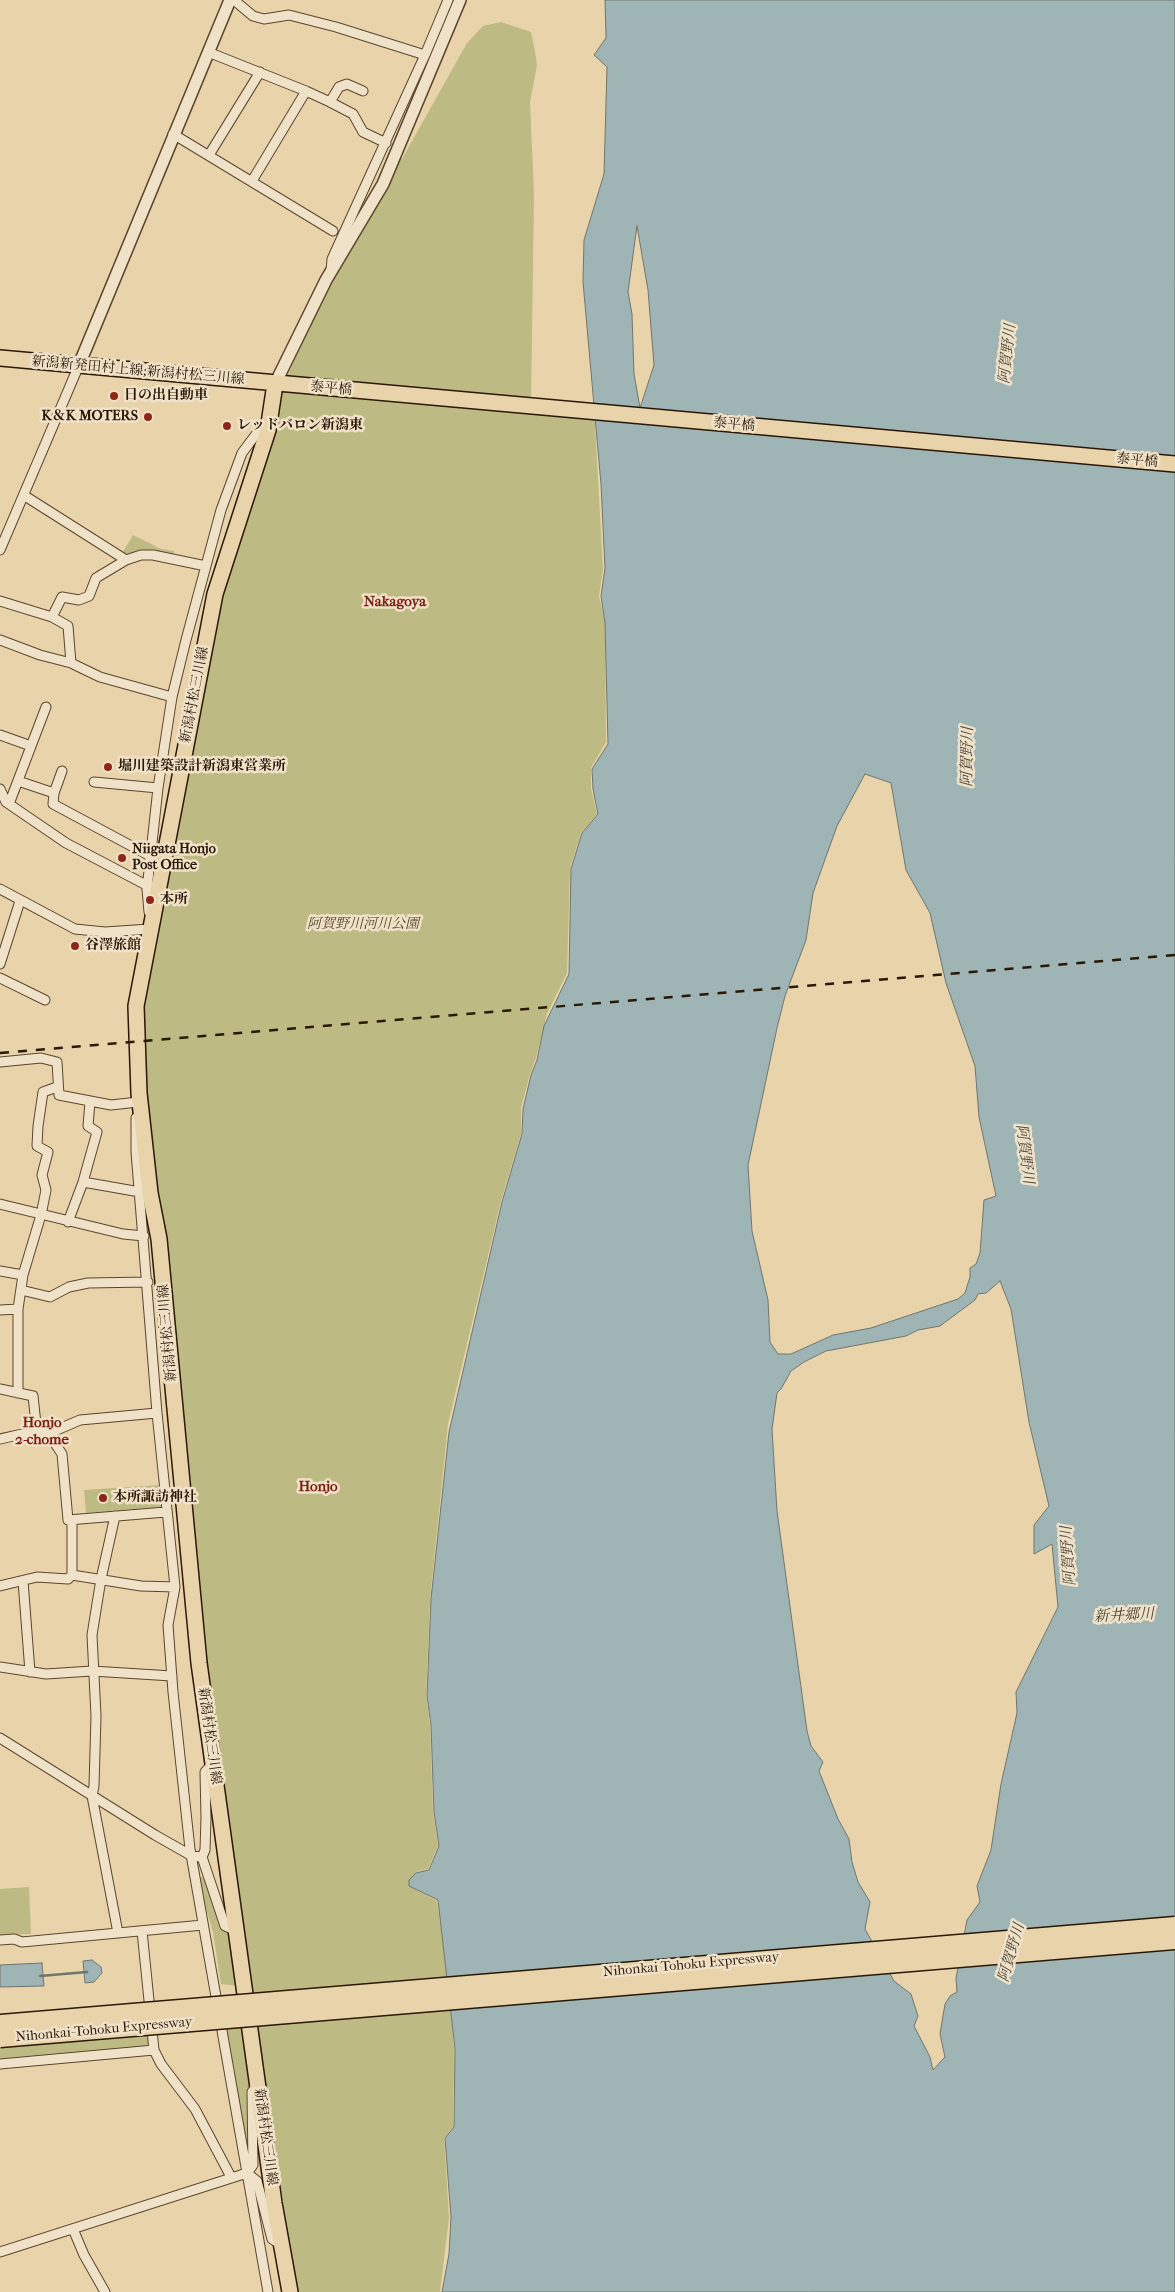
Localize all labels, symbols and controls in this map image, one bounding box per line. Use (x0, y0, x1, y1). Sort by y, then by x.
water label: 阿賀野川 (996, 323, 1020, 385)
street label: 新潟新発田村上線;新潟村松三川線 (31, 353, 245, 389)
street label: 泰平橋 (309, 379, 353, 399)
place label: 日の出自動車 (124, 388, 208, 404)
marker: 日の出自動車 (108, 390, 120, 402)
place label: K＆K MOTERS (42, 409, 138, 425)
marker: K＆K MOTERS (142, 411, 154, 423)
street label: 泰平橋 (712, 415, 756, 435)
place label: レッドバロン新潟東 (237, 418, 363, 434)
marker: レッドバロン新潟東 (221, 420, 233, 432)
street label: 泰平橋 (1115, 451, 1159, 471)
district label: Nakagoya (364, 593, 426, 611)
street label: 新潟村松三川線 (177, 645, 213, 745)
water label: 阿賀野川 (958, 727, 978, 787)
place label: 堀川建築設計新潟東営業所 (118, 759, 286, 775)
marker: 堀川建築設計新潟東営業所 (102, 761, 114, 773)
place label: Niigata Honjo Post Office (132, 842, 216, 874)
marker: Niigata Honjo Post Office (116, 852, 128, 864)
place label: 本所 (160, 892, 188, 908)
marker: 本所 (144, 894, 156, 906)
park label: 阿賀野川河川公園 (307, 917, 419, 933)
place label: 谷澤旅館 (85, 938, 141, 954)
marker: 谷澤旅館 (69, 940, 81, 952)
water label: 阿賀野川 (1011, 1123, 1037, 1185)
street label: 新潟村松三川線 (155, 1283, 181, 1383)
district label: Honjo 2-chome (15, 1414, 69, 1449)
district label: Honjo (298, 1478, 338, 1496)
place label: 本所諏訪神社 (113, 1490, 197, 1506)
marker: 本所諏訪神社 (97, 1492, 109, 1504)
water label: 阿賀野川 (1058, 1525, 1080, 1587)
water label: 新井郷川 (1094, 1605, 1154, 1627)
street label: 新潟村松三川線 (194, 1686, 224, 1786)
water label: 阿賀野川 (995, 1922, 1029, 1984)
street label: Nihonkai Tohoku Expressway (602, 1949, 780, 1981)
street label: Nihonkai-Tohoku Expressway (15, 2014, 193, 2046)
street label: 新潟村松三川線 (250, 2087, 280, 2187)

